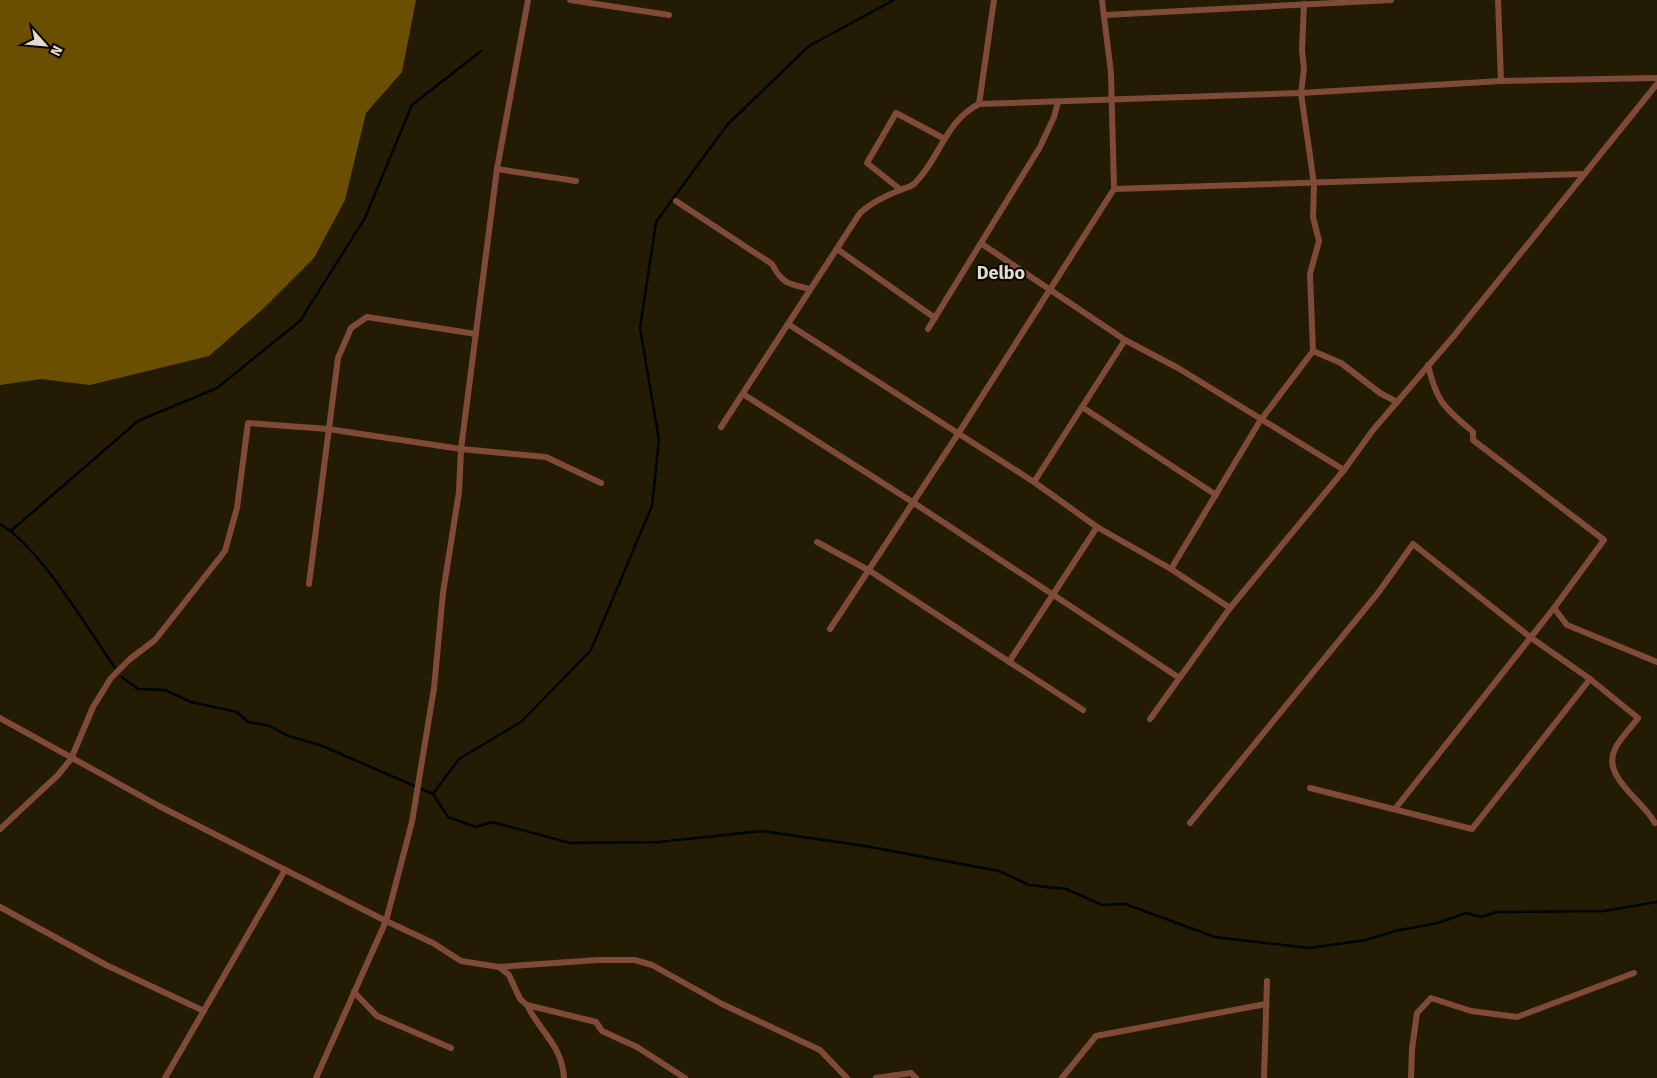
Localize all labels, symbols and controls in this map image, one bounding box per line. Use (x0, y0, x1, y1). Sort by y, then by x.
north arrow (20, 20, 70, 70)
text: N (46, 43, 66, 59)
district label: Delbo (977, 262, 1025, 284)

